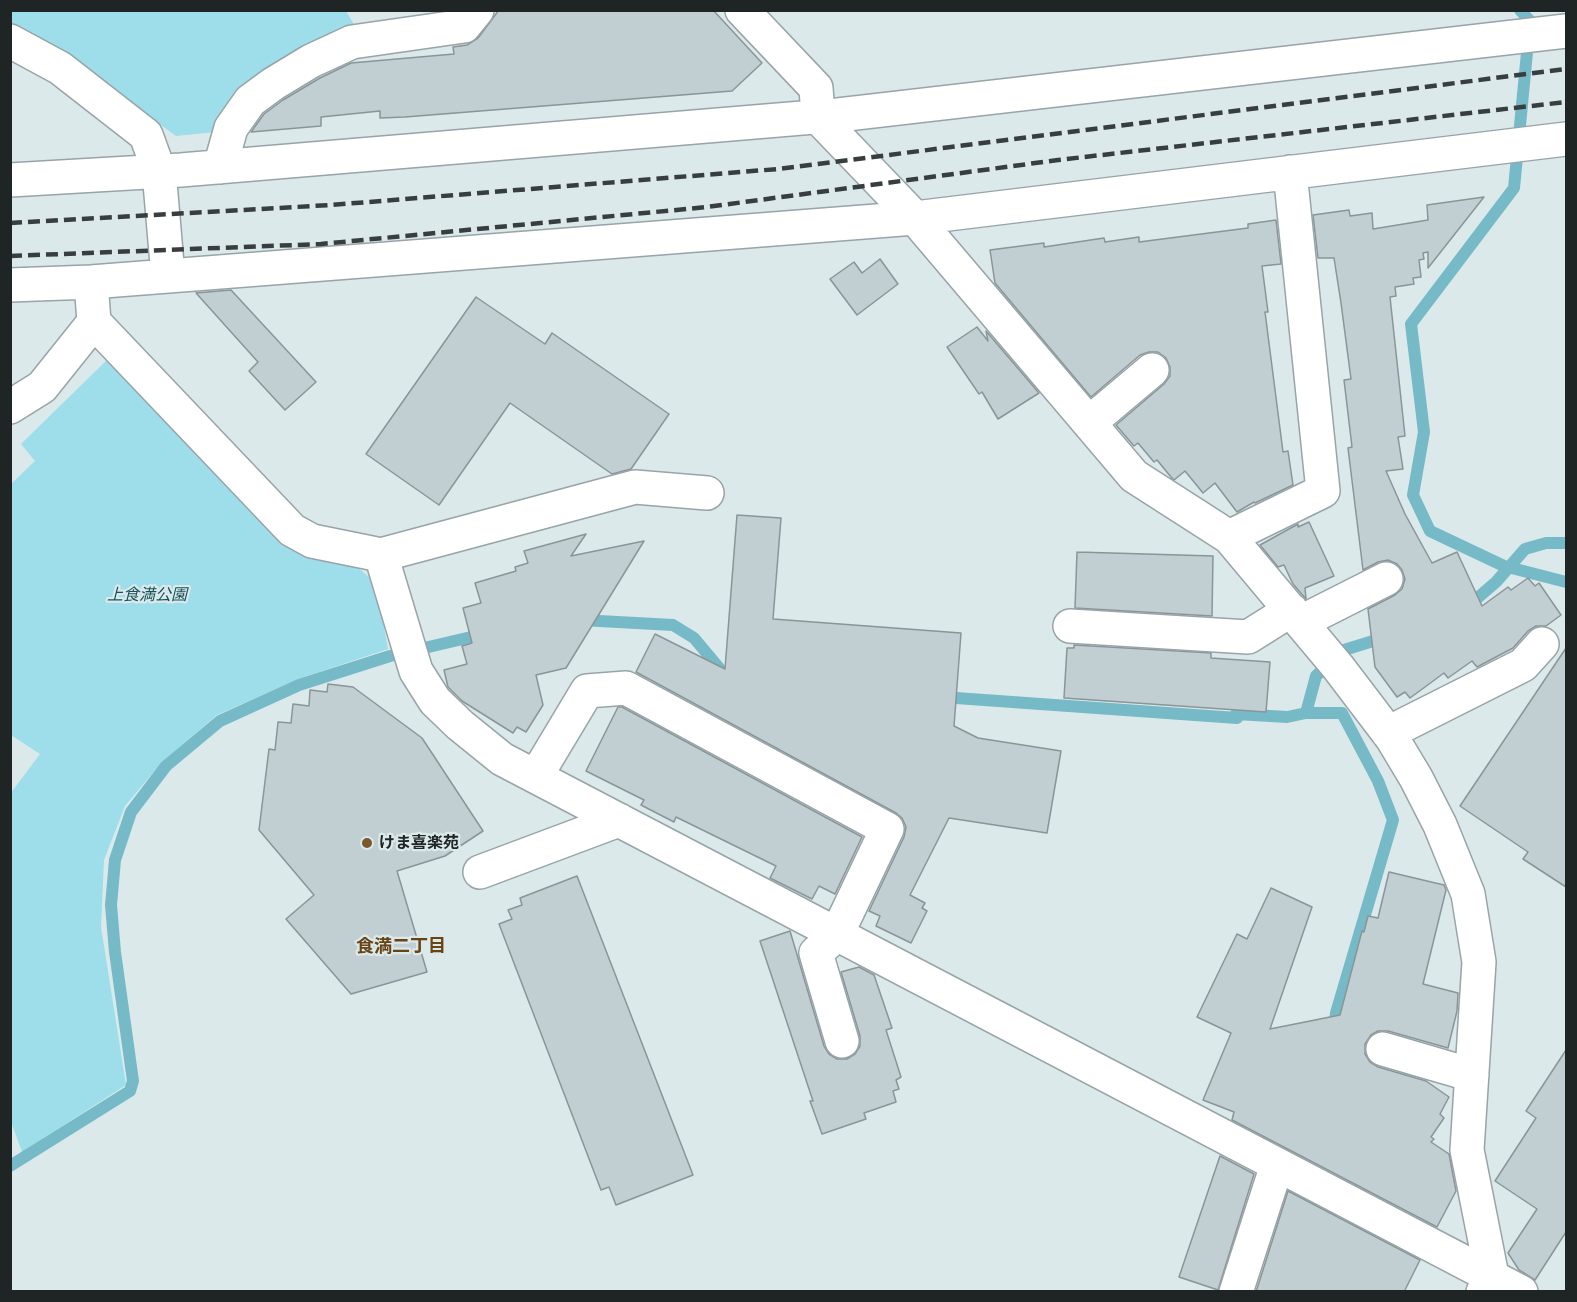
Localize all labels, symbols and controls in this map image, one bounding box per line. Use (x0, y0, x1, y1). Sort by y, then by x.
park label: 上食満公園 (107, 585, 187, 605)
place label: けま喜楽苑 (379, 833, 459, 853)
marker: けま喜楽苑 (360, 836, 374, 850)
district label: 食満二丁目 (356, 936, 446, 958)

